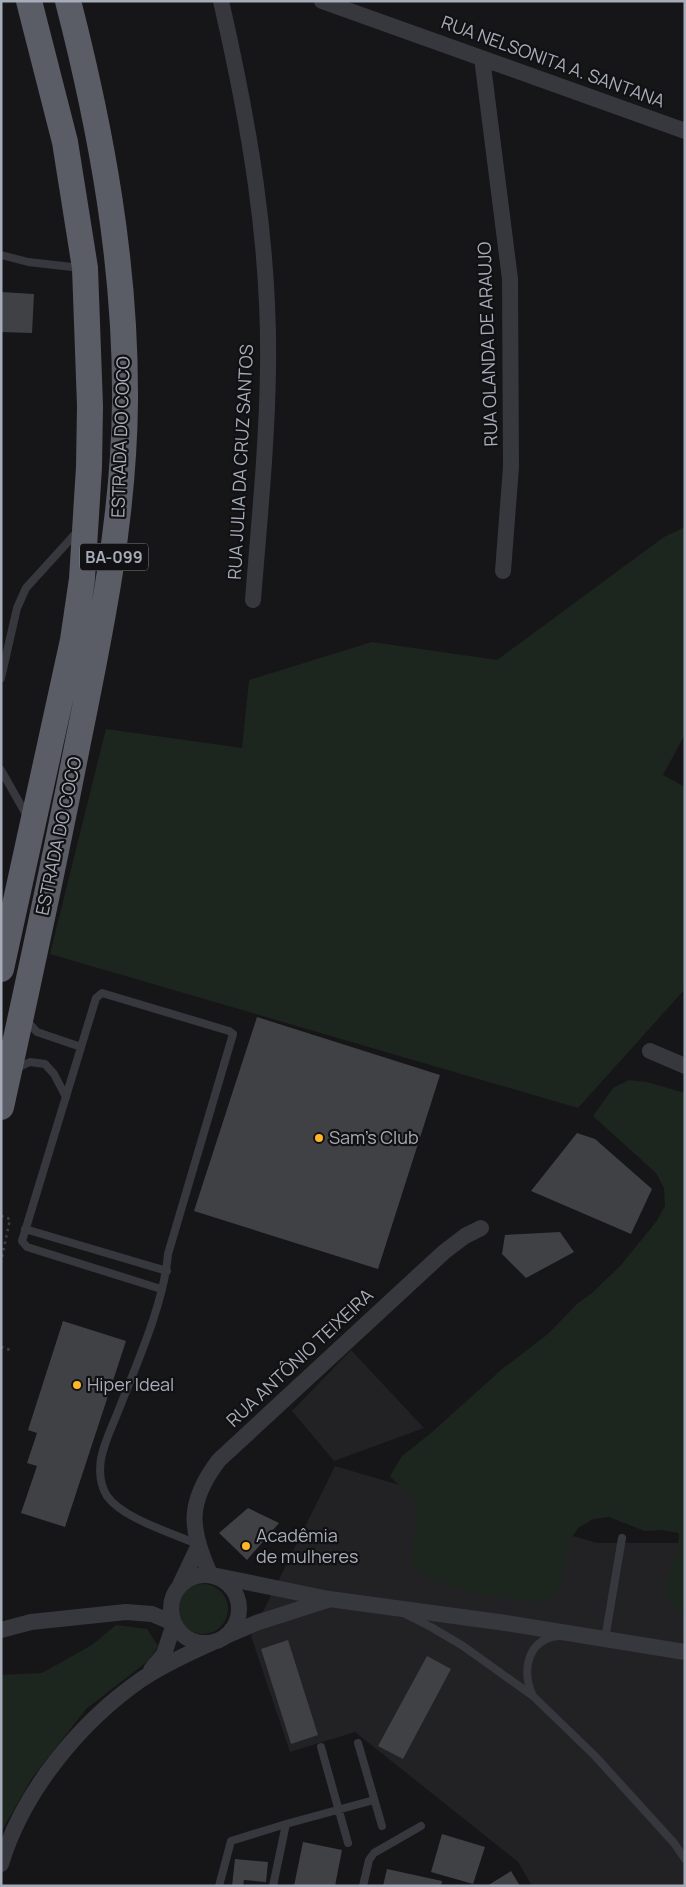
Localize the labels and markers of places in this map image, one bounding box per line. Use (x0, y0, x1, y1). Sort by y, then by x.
place label: Sam's Club (329, 1125, 419, 1149)
marker: Sam's Club (313, 1132, 325, 1144)
place label: Hiper Ideal (87, 1372, 174, 1396)
marker: Hiper Ideal (71, 1379, 83, 1391)
place label: Acadêmia de mulheres (256, 1523, 358, 1568)
marker: Acadêmia de mulheres (240, 1540, 252, 1552)

